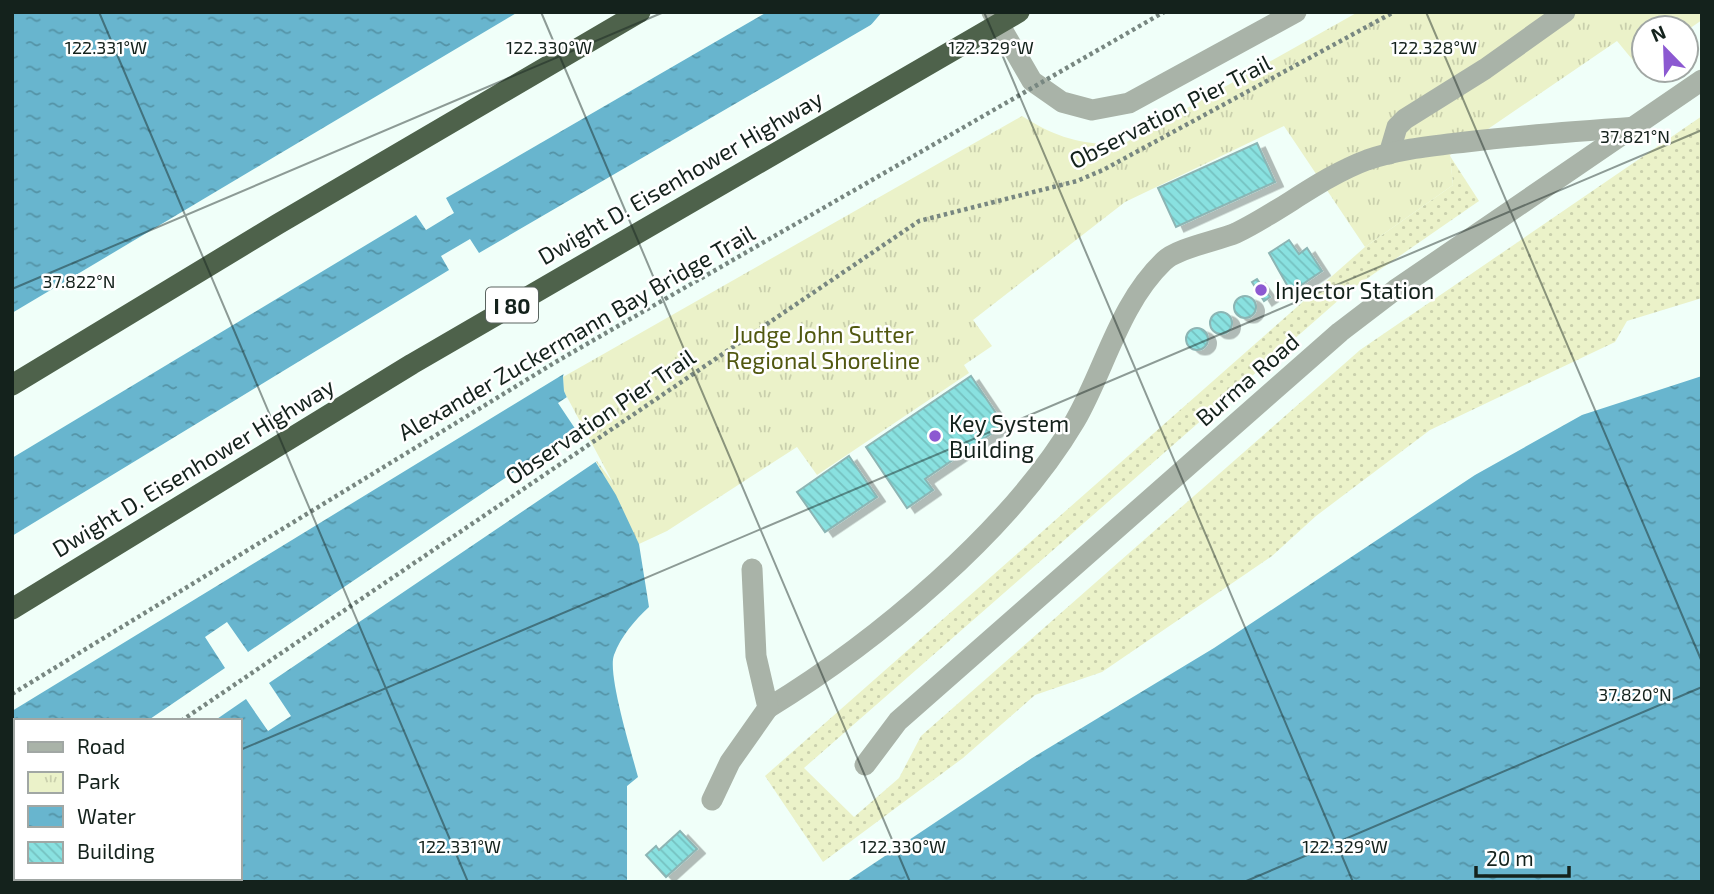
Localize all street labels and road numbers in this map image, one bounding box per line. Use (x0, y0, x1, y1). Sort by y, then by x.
street label: Observation Pier Trail (1064, 48, 1276, 174)
street label: Dwight D. Eisenhower Highway (533, 84, 827, 270)
street label: Alexander Zuckermann Bay Bridge Trail (393, 218, 760, 446)
road number: I 80 (486, 288, 538, 322)
street label: Burma Road (1190, 327, 1304, 431)
street label: Observation Pier Trail (500, 342, 700, 490)
street label: Dwight D. Eisenhower Highway (47, 372, 339, 562)

